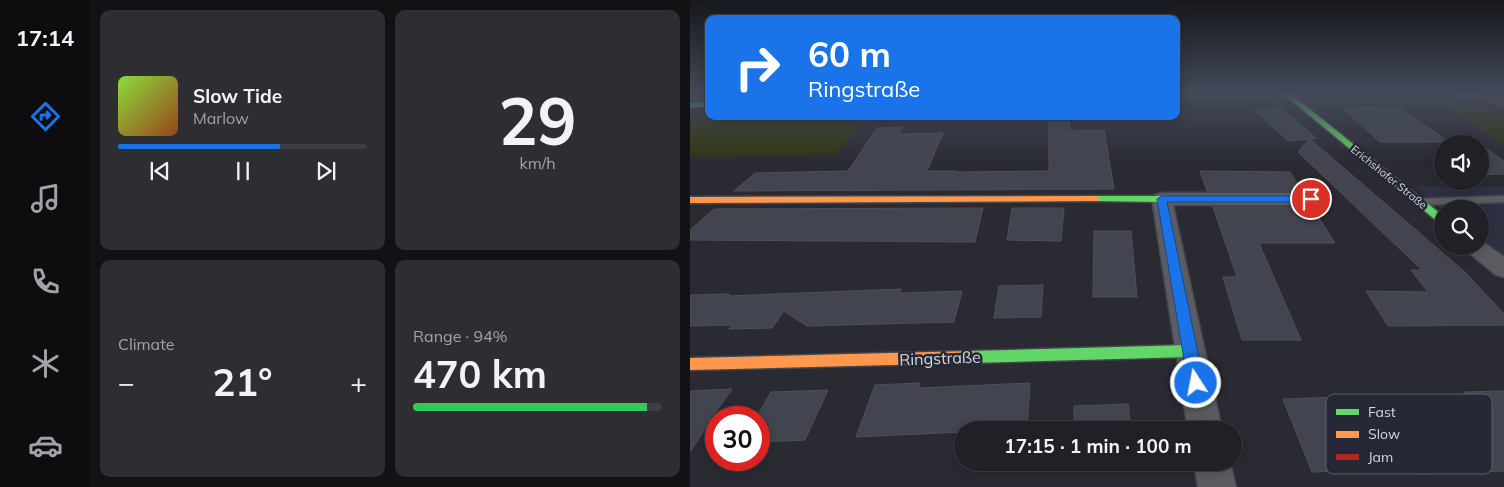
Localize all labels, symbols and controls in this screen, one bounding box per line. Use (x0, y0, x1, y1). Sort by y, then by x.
text: 17:14 (16, 24, 74, 52)
text: 60 m (808, 32, 891, 76)
icon: right (725, 35, 790, 100)
text: Ringstraße (808, 75, 920, 103)
text: 29 (498, 80, 577, 161)
text: Slow Tide (193, 84, 282, 108)
icon: directions (28, 99, 63, 134)
text: Marlow (193, 108, 249, 128)
map controls (1434, 135, 1489, 255)
button: sound (1434, 135, 1489, 190)
street label: Erichshofer Straße (1348, 142, 1430, 212)
text: km/h (519, 153, 556, 173)
icon: previous (146, 157, 174, 185)
icon: pause (229, 157, 257, 185)
icon: next (312, 157, 340, 185)
pin (1290, 178, 1332, 220)
icon: music (28, 181, 63, 216)
icon: arrive (1297, 185, 1325, 213)
button: search (1434, 200, 1489, 255)
icon: phone (28, 264, 63, 299)
text: Range · 94% (413, 326, 508, 346)
text: Climate (118, 334, 174, 354)
icon: climate (28, 346, 63, 381)
street label: Ringstraße (899, 347, 981, 369)
text: 470 km (413, 350, 547, 398)
position arrow (1169, 356, 1221, 408)
text: 21° (212, 358, 273, 406)
text: − (118, 365, 135, 400)
text: + (350, 365, 367, 400)
legend (1326, 394, 1492, 474)
text: Fast (1368, 403, 1396, 421)
speed limit sign: 30 (705, 406, 770, 471)
text: Slow (1368, 425, 1400, 443)
icon: car (28, 428, 63, 463)
text: 17:15 · 1 min · 100 m (1004, 434, 1192, 458)
text: Jam (1368, 448, 1393, 466)

